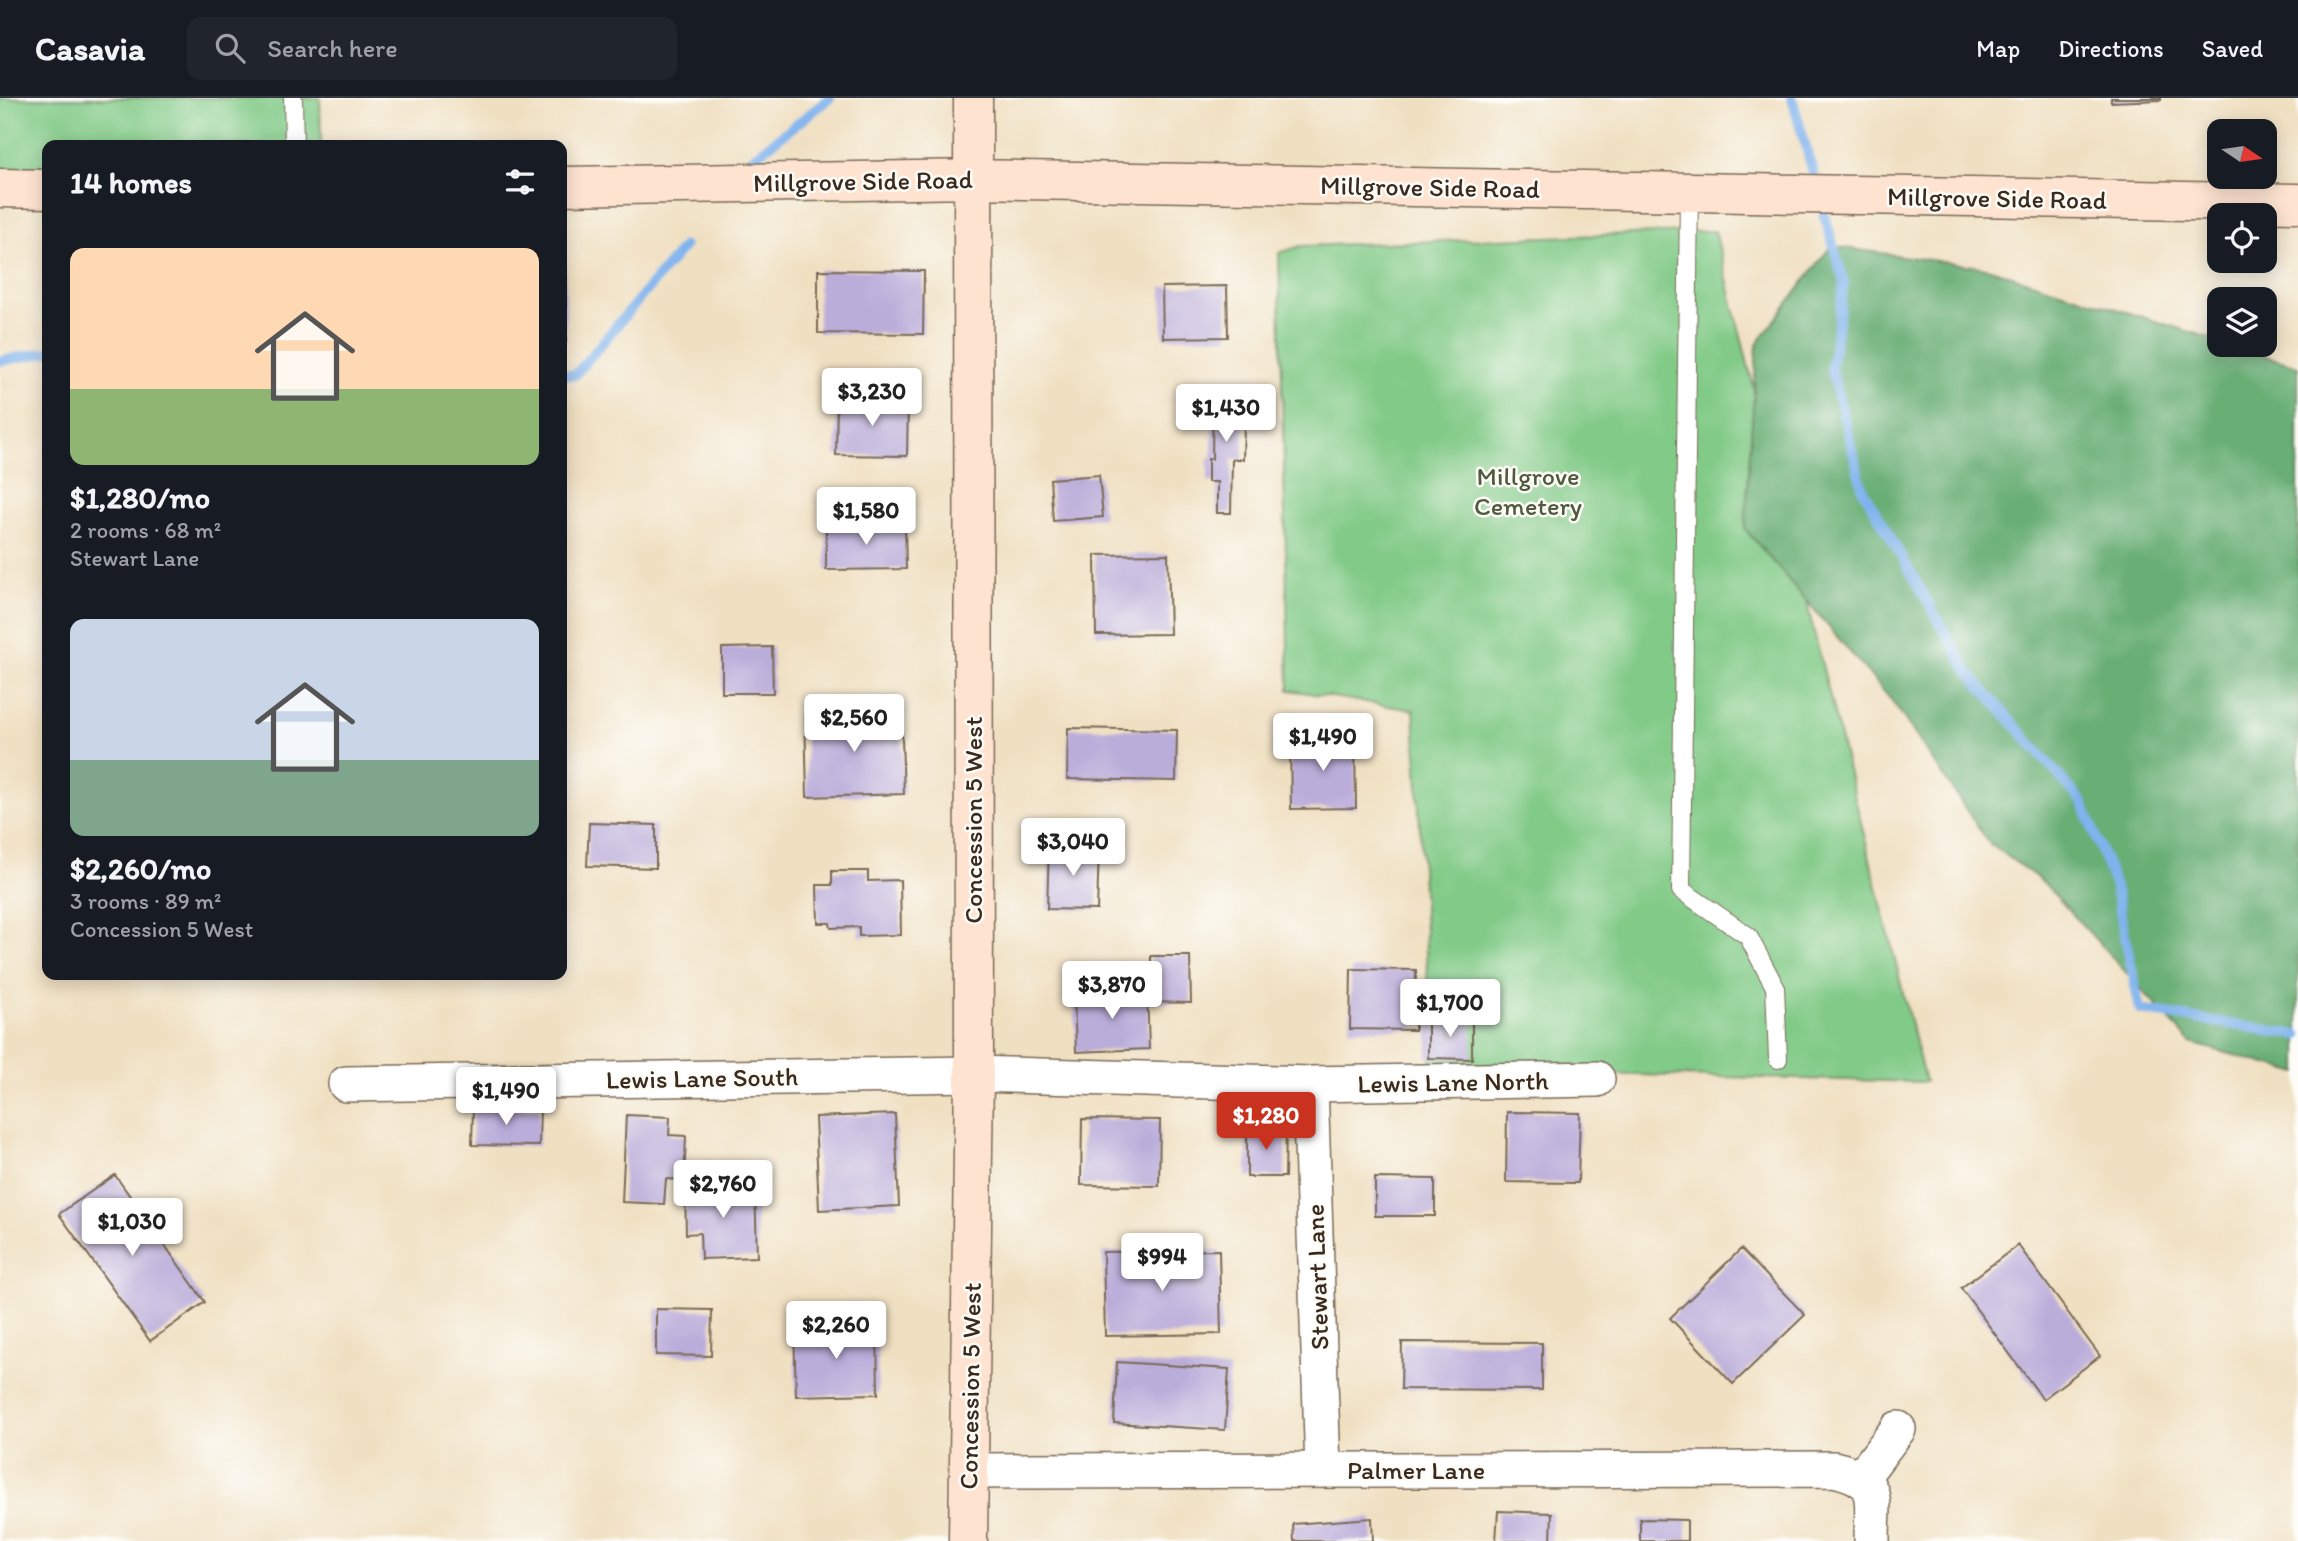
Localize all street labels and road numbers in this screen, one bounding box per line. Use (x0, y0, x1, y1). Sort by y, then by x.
street label: Millgrove Side Road (753, 163, 974, 199)
street label: Millgrove Side Road (1320, 169, 1541, 205)
street label: Millgrove Side Road (1887, 180, 2108, 216)
street label: Concession 5 West (957, 716, 989, 924)
street label: Lewis Lane South (606, 1060, 798, 1096)
street label: Lewis Lane North (1357, 1064, 1549, 1100)
street label: Stewart Lane (1298, 1203, 1336, 1351)
street label: Concession 5 West (952, 1282, 988, 1490)
street label: Palmer Lane (1347, 1454, 1485, 1486)

